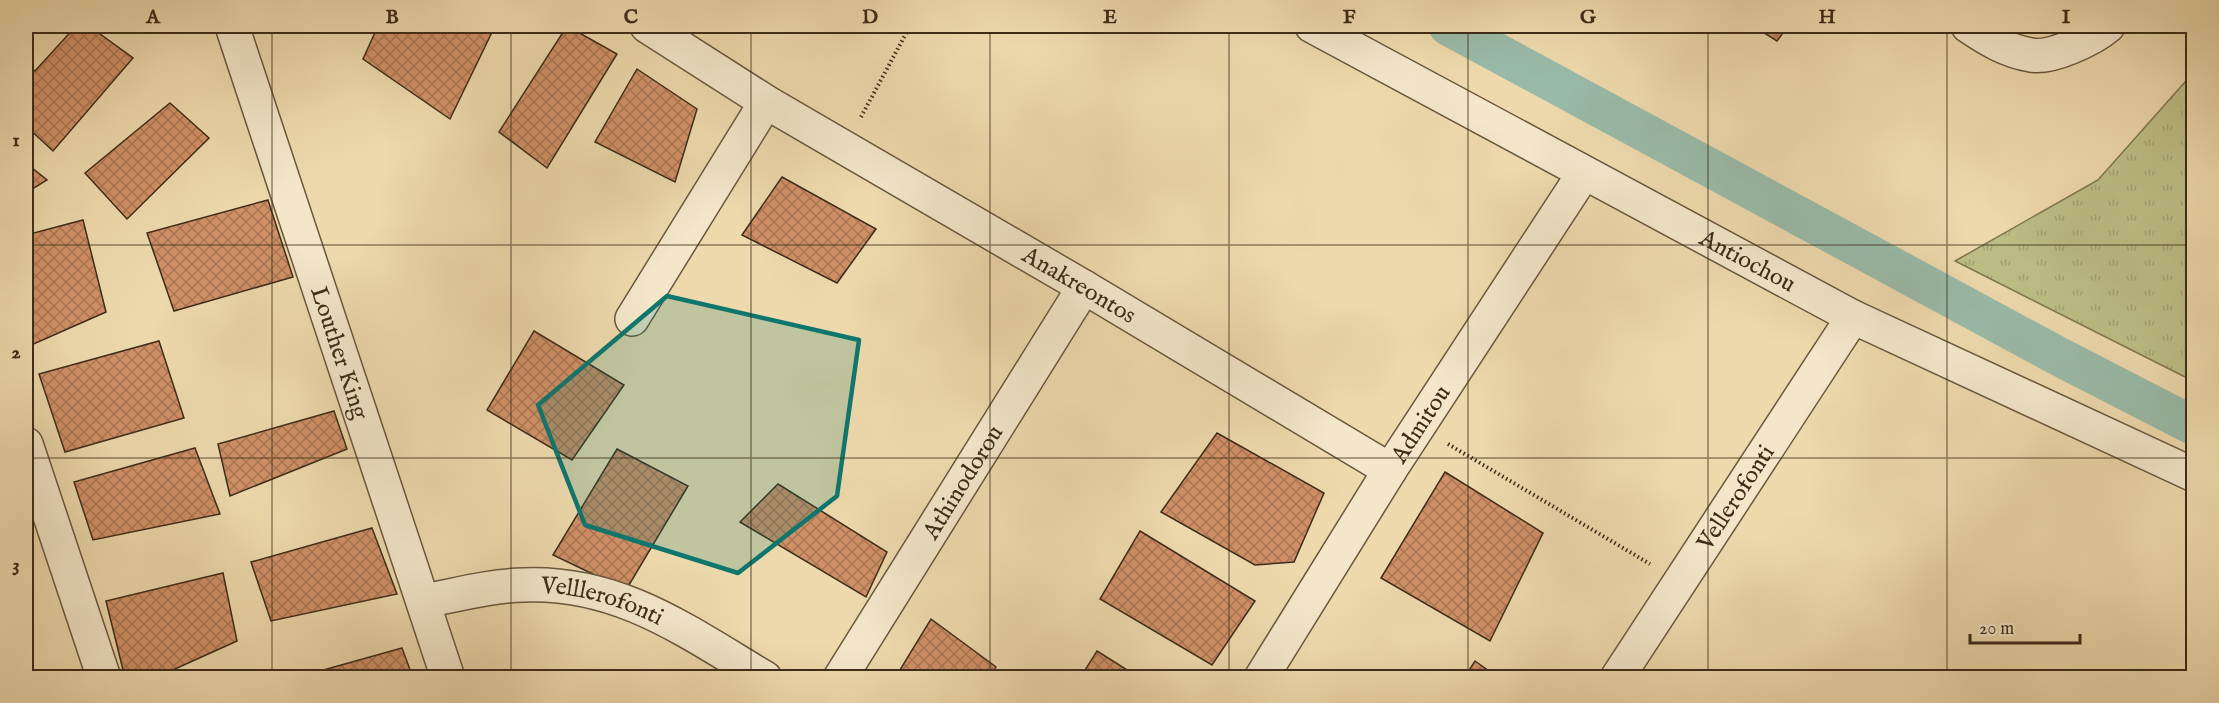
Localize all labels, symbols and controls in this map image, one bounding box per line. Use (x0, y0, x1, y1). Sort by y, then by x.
text: A (145, 5, 161, 30)
text: B (385, 5, 399, 30)
text: C (624, 5, 638, 30)
text: D (862, 5, 878, 30)
text: E (1103, 5, 1117, 30)
text: F (1343, 5, 1356, 30)
text: G (1580, 5, 1597, 30)
text: H (1818, 5, 1836, 30)
text: I (2062, 5, 2071, 30)
text: 1 (12, 128, 20, 153)
street label: Antiochou (1693, 223, 1801, 300)
street label: Anakreontos (1015, 240, 1141, 332)
street label: Louther King (302, 283, 376, 424)
text: 2 (11, 340, 21, 365)
street label: Admitou (1384, 380, 1458, 470)
street label: Athinodorou (916, 420, 1011, 547)
street label: Vellerofonti (1690, 439, 1782, 558)
text: 3 (12, 553, 20, 578)
street label: Velllerofonti (539, 571, 669, 633)
scale bar (1970, 607, 2080, 645)
text: 20 m (1979, 618, 2014, 641)

